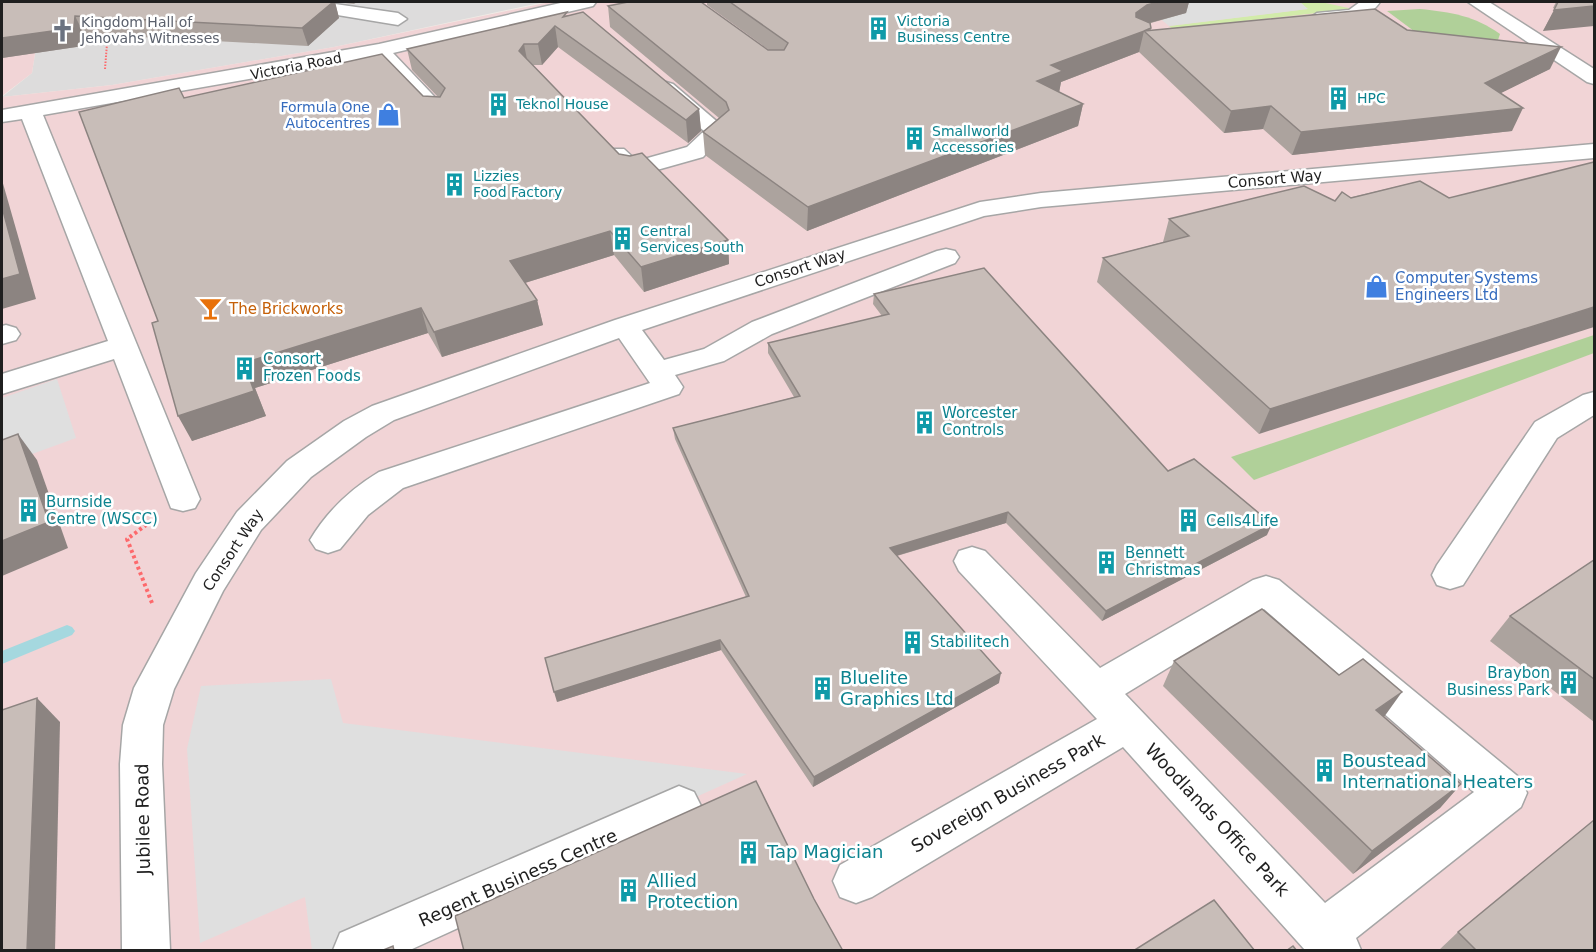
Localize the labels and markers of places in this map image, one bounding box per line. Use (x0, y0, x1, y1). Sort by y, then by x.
place label: Victoria Business Centre (897, 13, 1010, 45)
place label: Kingdom Hall of Jehovahs Witnesses (80, 14, 220, 46)
building icon: Victoria Business Centre (866, 16, 892, 42)
church icon: Kingdom Hall of Jehovahs Witnesses (50, 17, 76, 43)
building icon: HPC (1326, 85, 1352, 111)
place label: HPC (1357, 90, 1386, 106)
building icon: Teknol House (485, 91, 511, 117)
place label: Teknol House (515, 96, 609, 112)
place label: Formula One Autocentres (280, 99, 370, 131)
shop icon: Formula One Autocentres (375, 102, 401, 128)
place label: Smallworld Accessories (932, 123, 1014, 155)
building icon: Smallworld Accessories (901, 126, 927, 152)
place label: Lizzies Food Factory (473, 168, 562, 200)
building icon: Lizzies Food Factory (442, 171, 468, 197)
place label: Central Services South (640, 223, 744, 255)
building icon: Central Services South (609, 226, 635, 252)
place label: Computer Systems Engineers Ltd (1395, 269, 1538, 304)
shop icon: Computer Systems Engineers Ltd (1364, 274, 1390, 300)
bar icon: The Brickworks (198, 296, 224, 322)
place label: The Brickworks (228, 300, 344, 318)
place label: Consort Frozen Foods (263, 350, 361, 385)
building icon: Consort Frozen Foods (232, 355, 258, 381)
place label: Worcester Controls (942, 404, 1018, 439)
building icon: Worcester Controls (911, 409, 937, 435)
place label: Burnside Centre (WSCC) (46, 493, 158, 528)
building icon: Burnside Centre (WSCC) (15, 498, 41, 524)
building icon: Cells4Life (1175, 508, 1201, 534)
place label: Cells4Life (1206, 512, 1278, 530)
place label: Bennett Christmas (1125, 544, 1201, 579)
building icon: Bennett Christmas (1094, 549, 1120, 575)
building icon: Stabilitech (899, 629, 925, 655)
place label: Stabilitech (930, 633, 1009, 651)
place label: Braybon Business Park (1447, 664, 1550, 699)
place label: Bluelite Graphics Ltd (840, 667, 954, 709)
building icon: Braybon Business Park (1555, 669, 1581, 695)
building icon: Bluelite Graphics Ltd (809, 675, 835, 701)
place label: Boustead International Heaters (1342, 750, 1533, 792)
building icon: Boustead International Heaters (1311, 758, 1337, 784)
building icon: Tap Magician (736, 839, 762, 865)
place label: Tap Magician (766, 841, 884, 862)
place label: Allied Protection (647, 870, 738, 912)
building icon: Allied Protection (616, 878, 642, 904)

